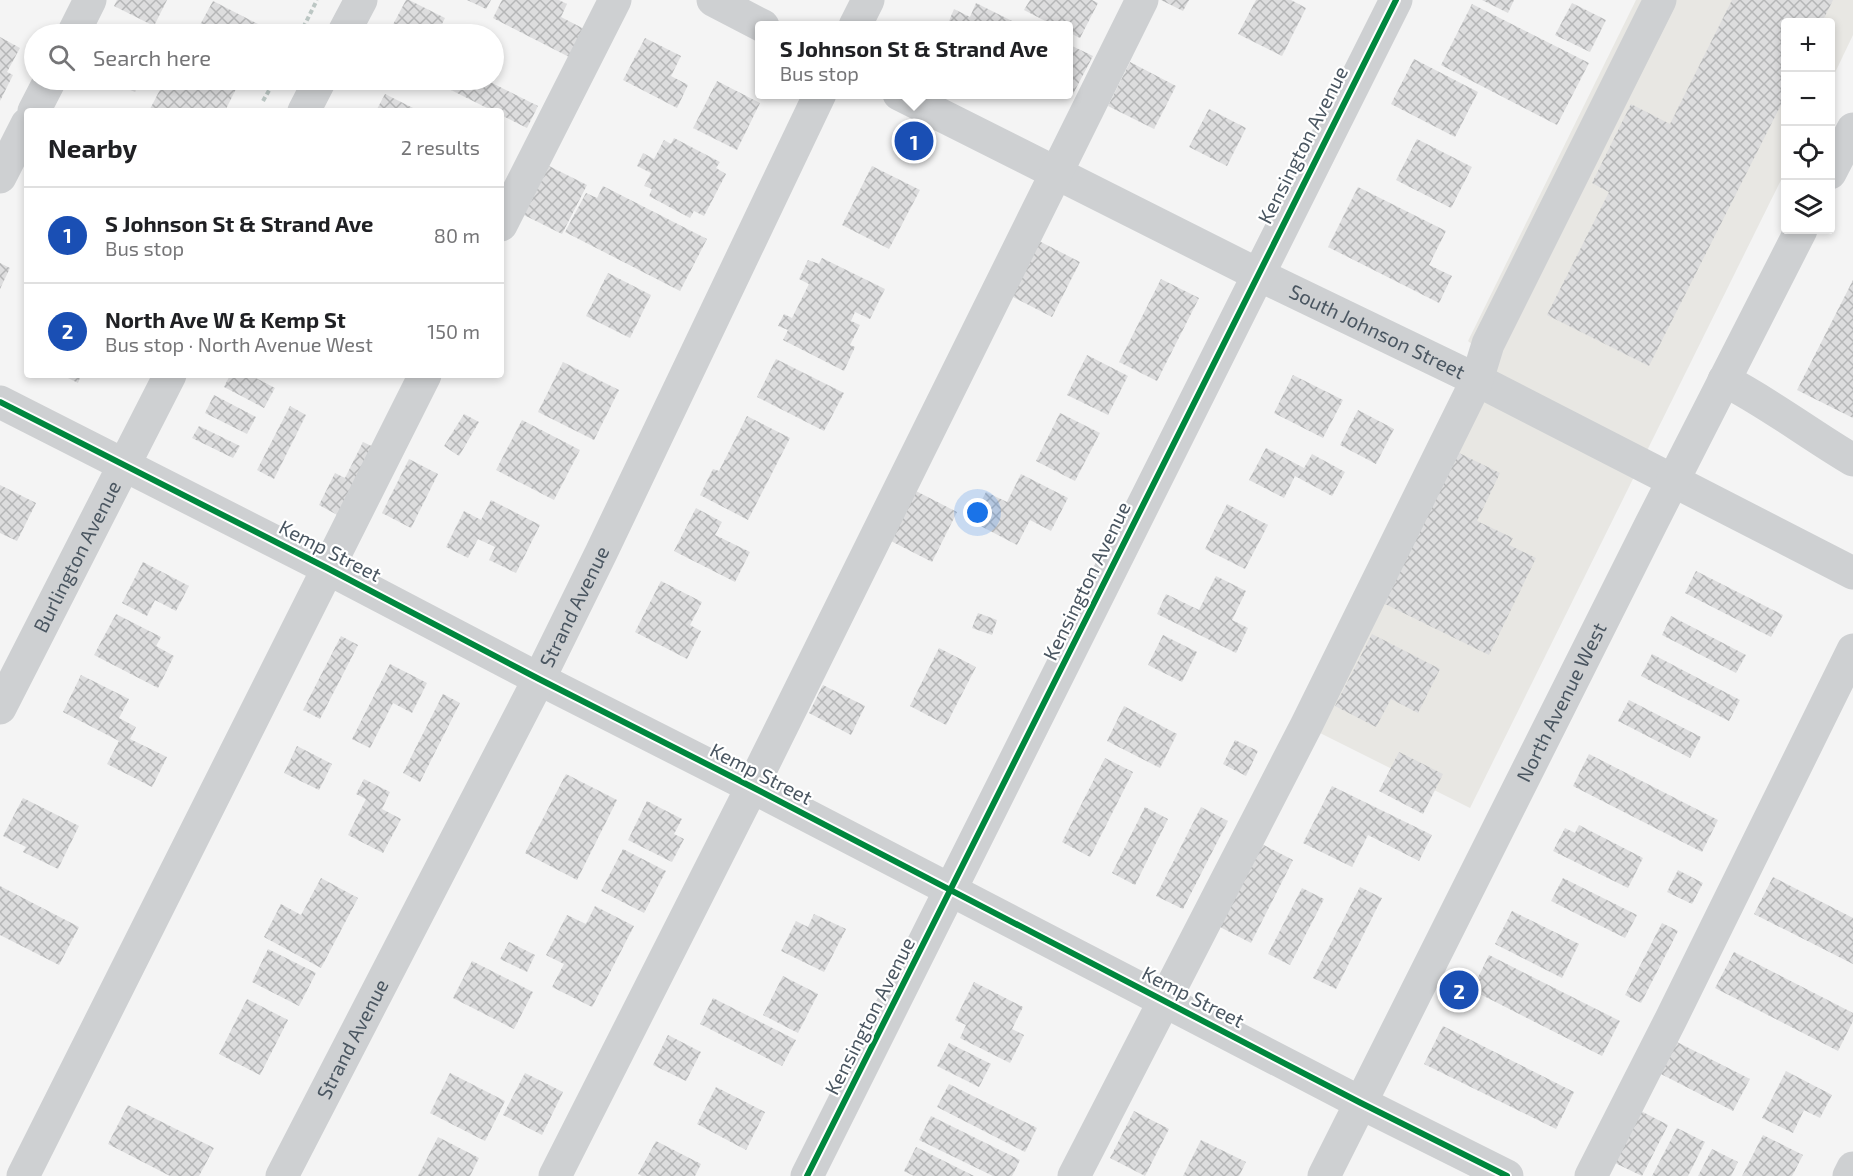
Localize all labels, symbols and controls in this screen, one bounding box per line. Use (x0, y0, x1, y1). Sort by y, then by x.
map controls (1781, 18, 1835, 234)
button: + (1781, 18, 1835, 72)
popup (755, 21, 1073, 99)
search box (24, 24, 504, 90)
text: S Johnson St & Strand Ave (780, 35, 1048, 61)
icon: search (45, 41, 78, 74)
text: Search here (93, 44, 211, 70)
text: Bus stop (780, 61, 859, 85)
street label: Kensington Avenue (1252, 62, 1352, 227)
button: − (1781, 72, 1835, 126)
pin: 1 (894, 118, 934, 164)
button: locate (1781, 126, 1835, 180)
text: Nearby (48, 132, 137, 163)
text: 2 results (401, 135, 480, 159)
button: layers (1781, 180, 1835, 234)
text: S Johnson St & Strand Ave (105, 210, 374, 236)
text: 1 (63, 223, 72, 247)
text: 80 m (434, 223, 480, 247)
text: Bus stop (105, 236, 184, 260)
street label: South Johnson Street (1286, 278, 1470, 384)
text: North Ave W & Kemp St (105, 306, 346, 332)
text: 2 (62, 319, 73, 343)
text: 150 m (427, 319, 480, 343)
text: Bus stop · North Avenue West (105, 332, 373, 356)
street label: Burlington Avenue (28, 476, 125, 636)
street label: Kensington Avenue (1037, 497, 1135, 664)
your location (963, 498, 992, 527)
street label: Kemp Street (275, 514, 386, 586)
street label: Strand Avenue (534, 542, 614, 671)
street label: North Avenue West (1511, 618, 1611, 785)
street label: Kemp Street (706, 737, 817, 809)
street label: Kensington Avenue (819, 933, 919, 1098)
street label: Kemp Street (1138, 960, 1249, 1032)
pin: 2 (1440, 968, 1478, 1012)
street label: Strand Avenue (311, 975, 393, 1103)

